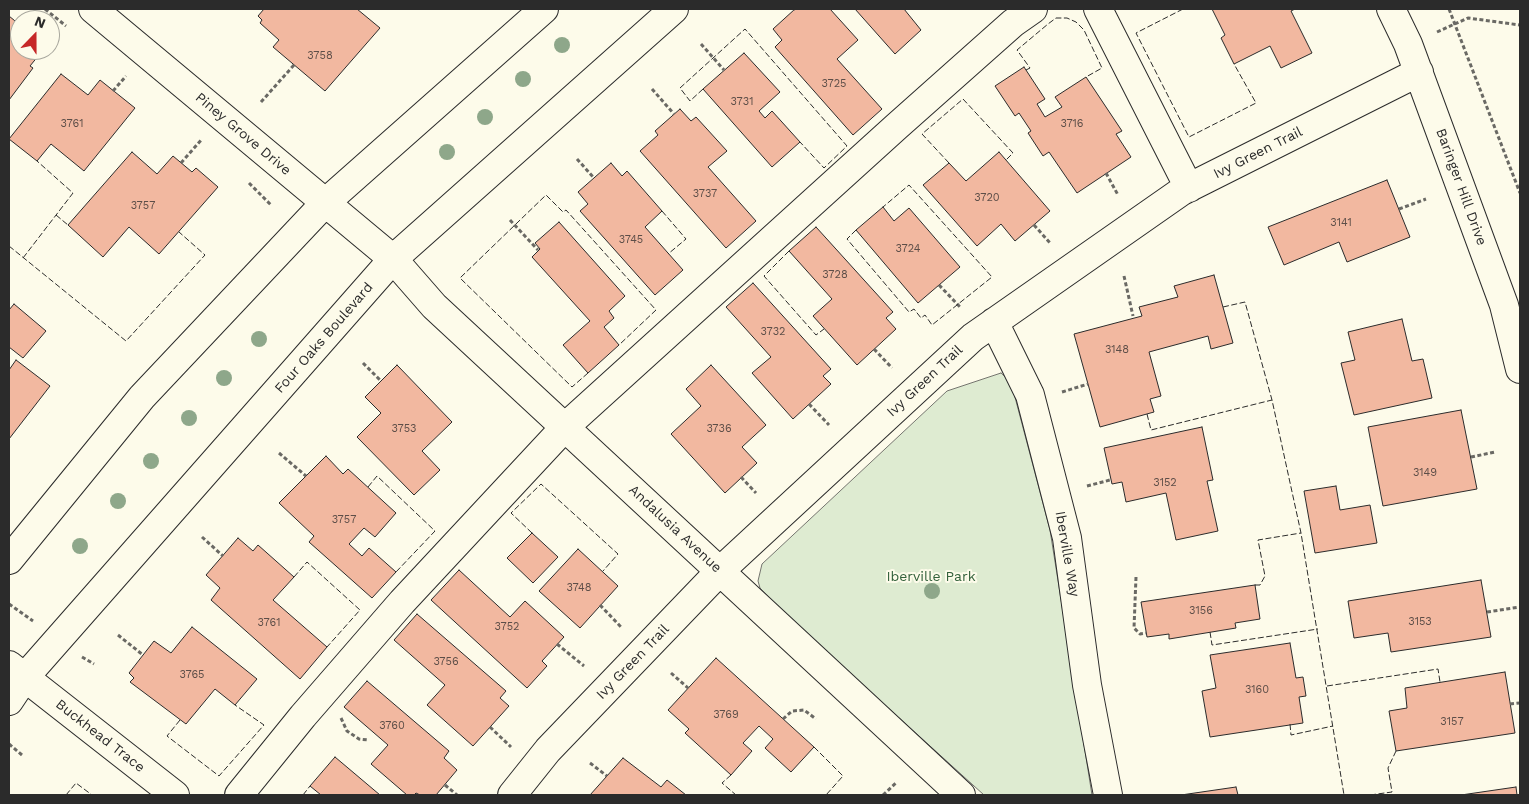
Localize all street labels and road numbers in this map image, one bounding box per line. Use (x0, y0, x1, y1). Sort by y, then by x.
street label: Piney Grove Drive (192, 89, 294, 179)
street label: Ivy Green Trail (1211, 123, 1305, 183)
street label: Baringer Hill Drive (1432, 126, 1490, 248)
street label: Four Oaks Boulevard (271, 279, 377, 397)
street label: Ivy Green Trail (884, 342, 966, 420)
street label: Andalusia Avenue (625, 482, 725, 576)
street label: Iberville Way (1051, 510, 1083, 598)
street label: Ivy Green Trail (593, 621, 673, 703)
street label: Buckhead Trace (52, 696, 148, 776)

